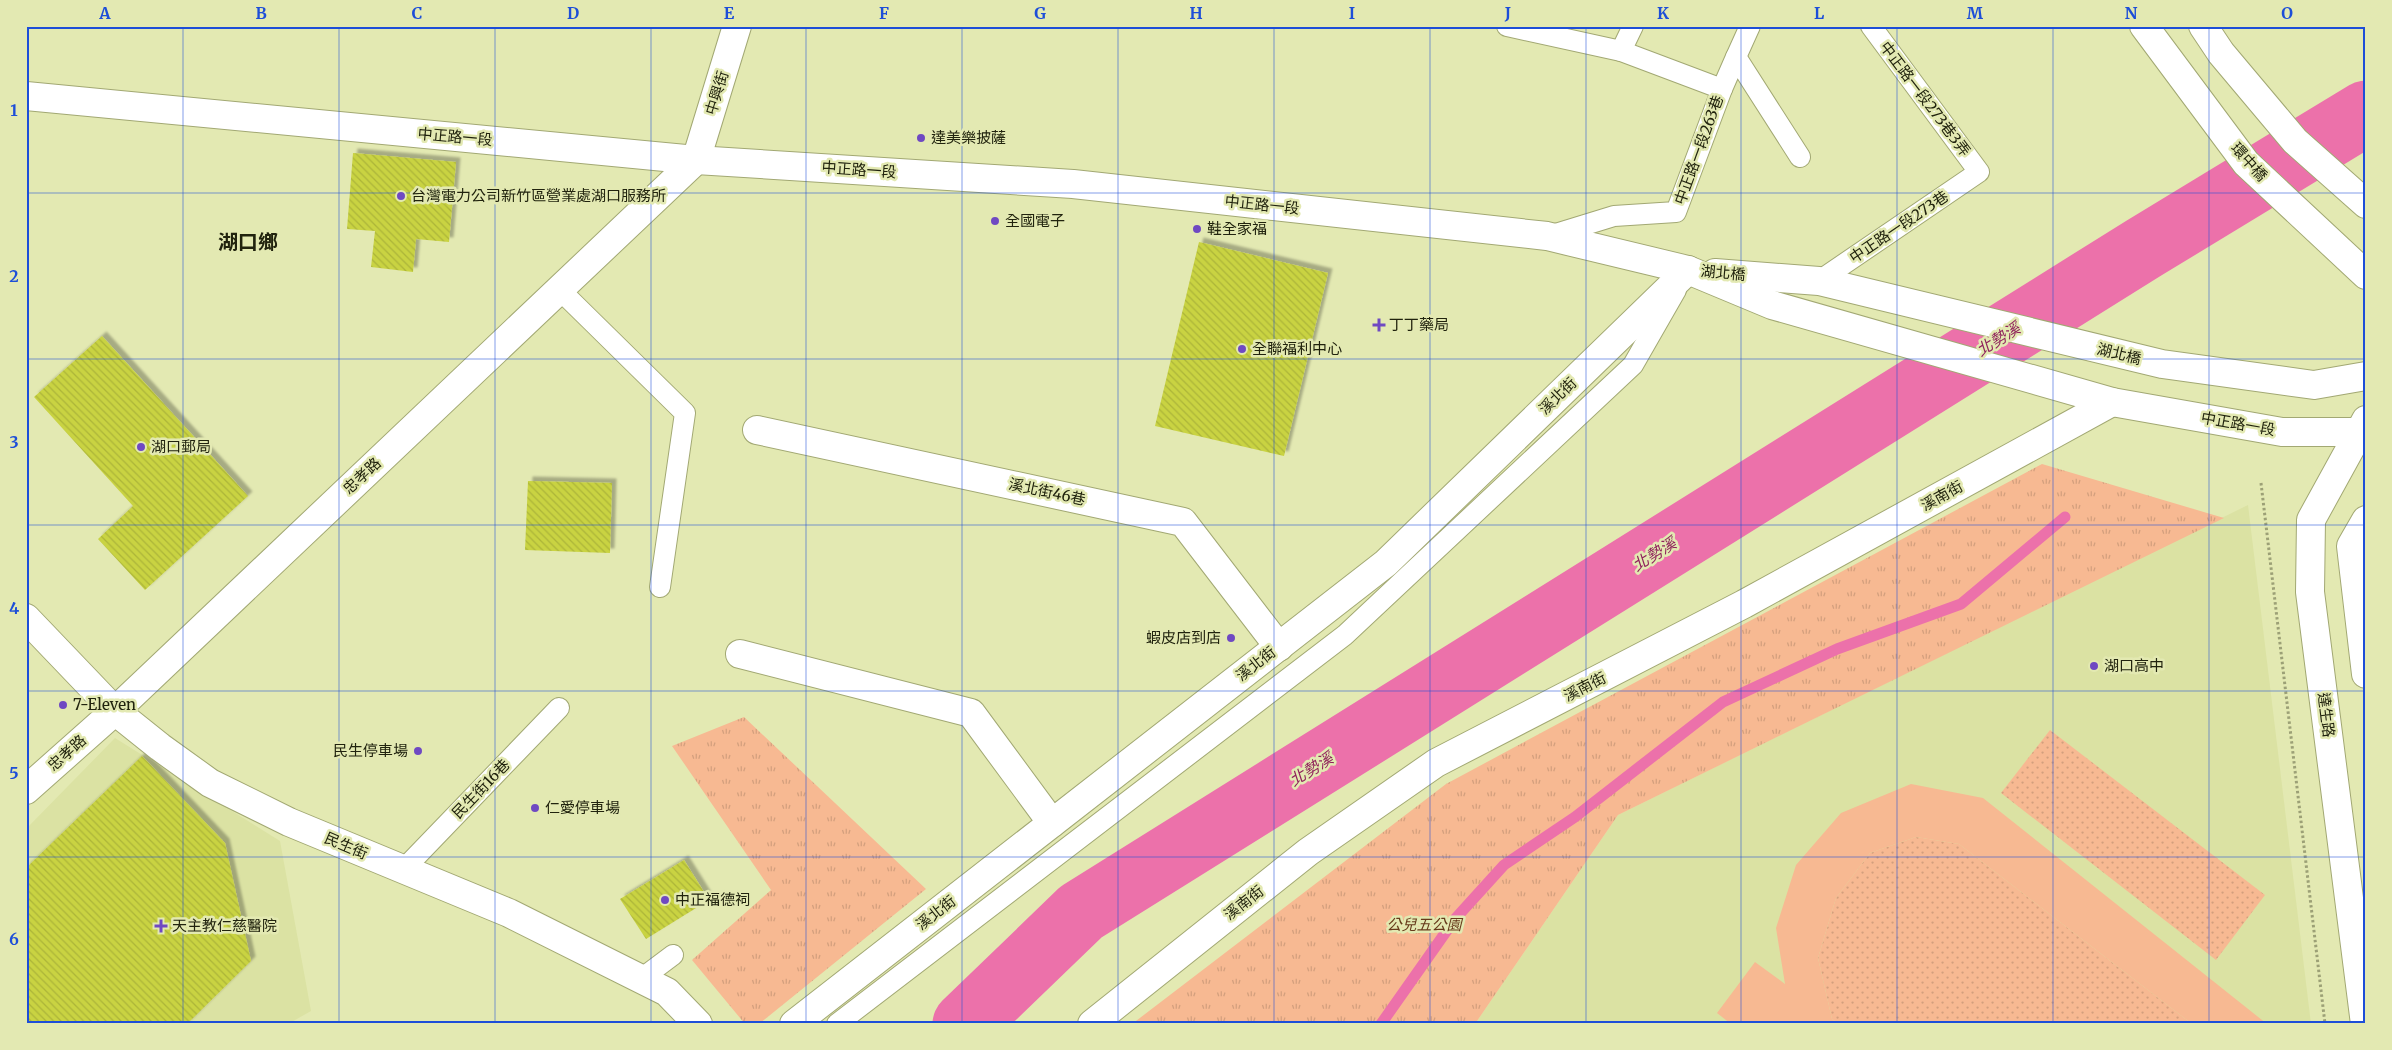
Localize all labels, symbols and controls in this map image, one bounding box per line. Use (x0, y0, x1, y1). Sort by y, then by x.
text: A (98, 3, 111, 23)
text: B (255, 3, 267, 23)
text: C (412, 3, 422, 23)
text: D (567, 3, 579, 23)
text: E (724, 3, 735, 23)
text: F (879, 3, 889, 23)
text: G (1034, 3, 1046, 23)
text: H (1189, 3, 1203, 23)
text: I (1349, 3, 1355, 23)
text: J (1504, 3, 1511, 23)
text: K (1657, 3, 1669, 23)
text: L (1814, 3, 1824, 23)
text: M (1967, 3, 1984, 23)
text: N (2125, 3, 2138, 23)
text: O (2281, 3, 2293, 23)
street label: 中正路一段273巷3弄 (1876, 38, 1975, 160)
street label: 中興街 (701, 69, 732, 117)
street label: 中正路一段263巷 (1670, 92, 1727, 207)
text: 1 (10, 100, 18, 120)
street label: 中正路一段 (417, 124, 493, 149)
place label: 達美樂披薩 (931, 128, 1006, 147)
marker: 達美樂披薩 (915, 132, 927, 144)
street label: 環中橋 (2227, 139, 2271, 185)
street label: 中正路一段 (821, 157, 897, 182)
place label: 台灣電力公司新竹區營業處湖口服務所 (411, 186, 666, 205)
street label: 中正路一段273巷 (1846, 186, 1952, 267)
marker: 台灣電力公司新竹區營業處湖口服務所 (395, 190, 407, 202)
street label: 中正路一段 (1224, 191, 1300, 218)
place label: 全國電子 (1005, 211, 1065, 230)
marker: 全國電子 (989, 215, 1001, 227)
place label: 鞋全家福 (1207, 219, 1267, 238)
marker: 鞋全家福 (1191, 223, 1203, 235)
district label: 湖口鄉 (218, 229, 278, 254)
street label: 湖北橋 (1700, 261, 1746, 284)
text: 2 (9, 266, 19, 286)
place label: 丁丁藥局 (1389, 315, 1449, 334)
water label: 北勢溪 (1972, 317, 2025, 360)
marker: 丁丁藥局 (1373, 319, 1385, 331)
place label: 全聯福利中心 (1252, 339, 1342, 358)
street label: 湖北橋 (2095, 339, 2143, 368)
marker: 全聯福利中心 (1236, 343, 1248, 355)
street label: 溪北街 (1535, 373, 1580, 418)
street label: 中正路一段 (2199, 408, 2277, 439)
text: 3 (9, 432, 19, 452)
place label: 湖口郵局 (151, 437, 211, 456)
marker: 湖口郵局 (135, 441, 147, 453)
street label: 忠孝路 (339, 453, 385, 498)
street label: 溪北街46巷 (1007, 474, 1087, 509)
street label: 溪南街 (1917, 476, 1966, 515)
water label: 北勢溪 (1628, 532, 1681, 575)
text: 4 (9, 598, 19, 618)
place label: 蝦皮店到店 (1146, 628, 1221, 647)
marker: 蝦皮店到店 (1225, 632, 1237, 644)
street label: 溪北街 (1232, 642, 1279, 685)
place label: 湖口高中 (2104, 656, 2164, 675)
marker: 湖口高中 (2088, 660, 2100, 672)
street label: 溪南街 (1560, 668, 1609, 705)
street label: 達生路 (2314, 691, 2339, 738)
place label: 7-Eleven (73, 695, 136, 714)
marker: 7-Eleven (57, 699, 69, 711)
street label: 忠孝路 (44, 731, 90, 775)
place label: 民生停車場 (333, 741, 408, 760)
marker: 民生停車場 (412, 745, 424, 757)
water label: 北勢溪 (1285, 747, 1338, 790)
street label: 民生街16巷 (448, 755, 514, 822)
text: 5 (9, 763, 19, 783)
place label: 仁愛停車場 (545, 798, 620, 817)
marker: 仁愛停車場 (529, 802, 541, 814)
street label: 民生街 (322, 828, 371, 863)
street label: 溪南街 (1220, 881, 1267, 924)
place label: 中正福德祠 (675, 890, 750, 909)
street label: 溪北街 (912, 891, 959, 934)
marker: 中正福德祠 (659, 894, 671, 906)
park label: 公兒五公園 (1386, 915, 1463, 934)
place label: 天主教仁慈醫院 (172, 916, 277, 935)
marker: 天主教仁慈醫院 (154, 919, 168, 933)
text: 6 (9, 929, 19, 949)

